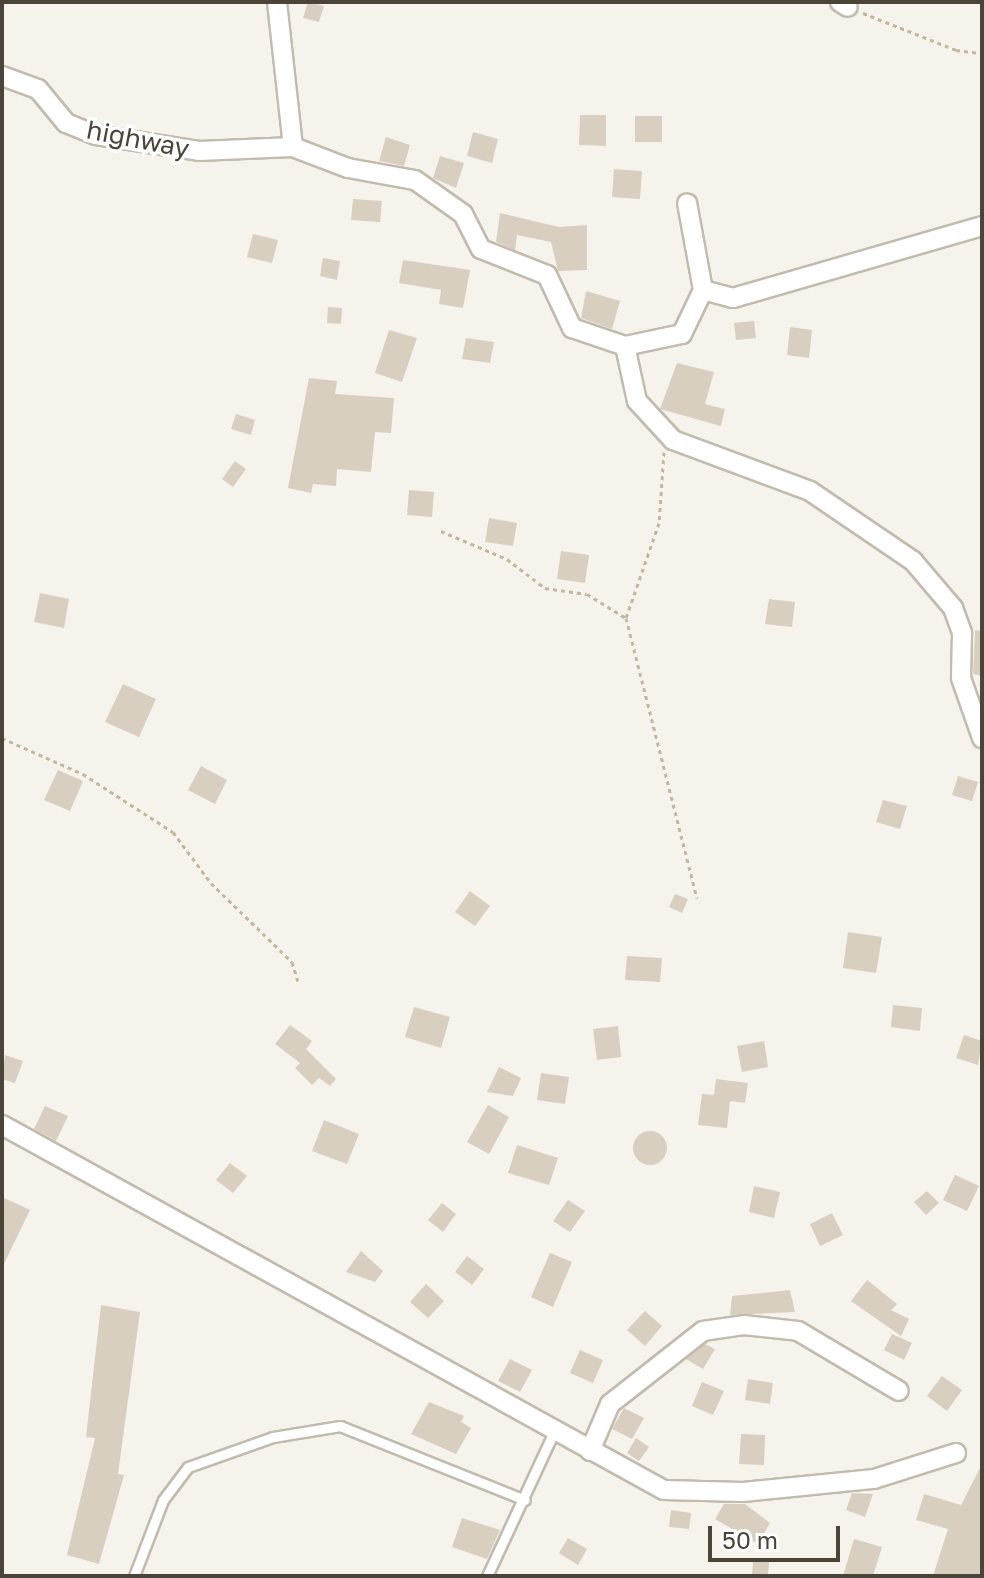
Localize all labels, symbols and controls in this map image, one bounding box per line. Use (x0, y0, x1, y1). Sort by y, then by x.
street label: highway (84, 114, 192, 164)
scale bar (712, 1510, 844, 1560)
text: 50 m (722, 1525, 778, 1554)

